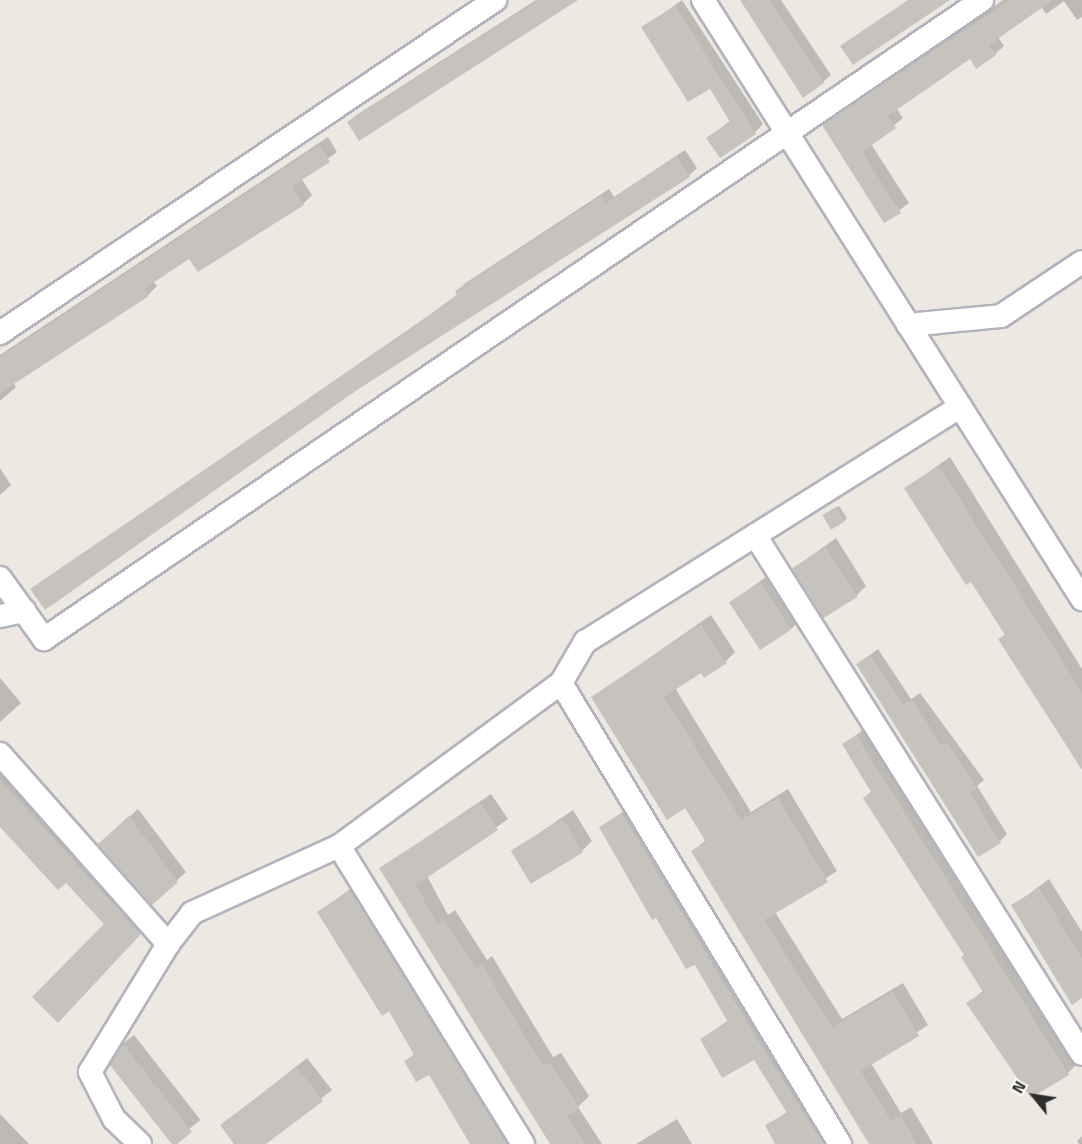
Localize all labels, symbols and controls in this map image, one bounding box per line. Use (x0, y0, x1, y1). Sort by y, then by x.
north arrow (1004, 1066, 1064, 1126)
text: N (1005, 1076, 1032, 1098)

